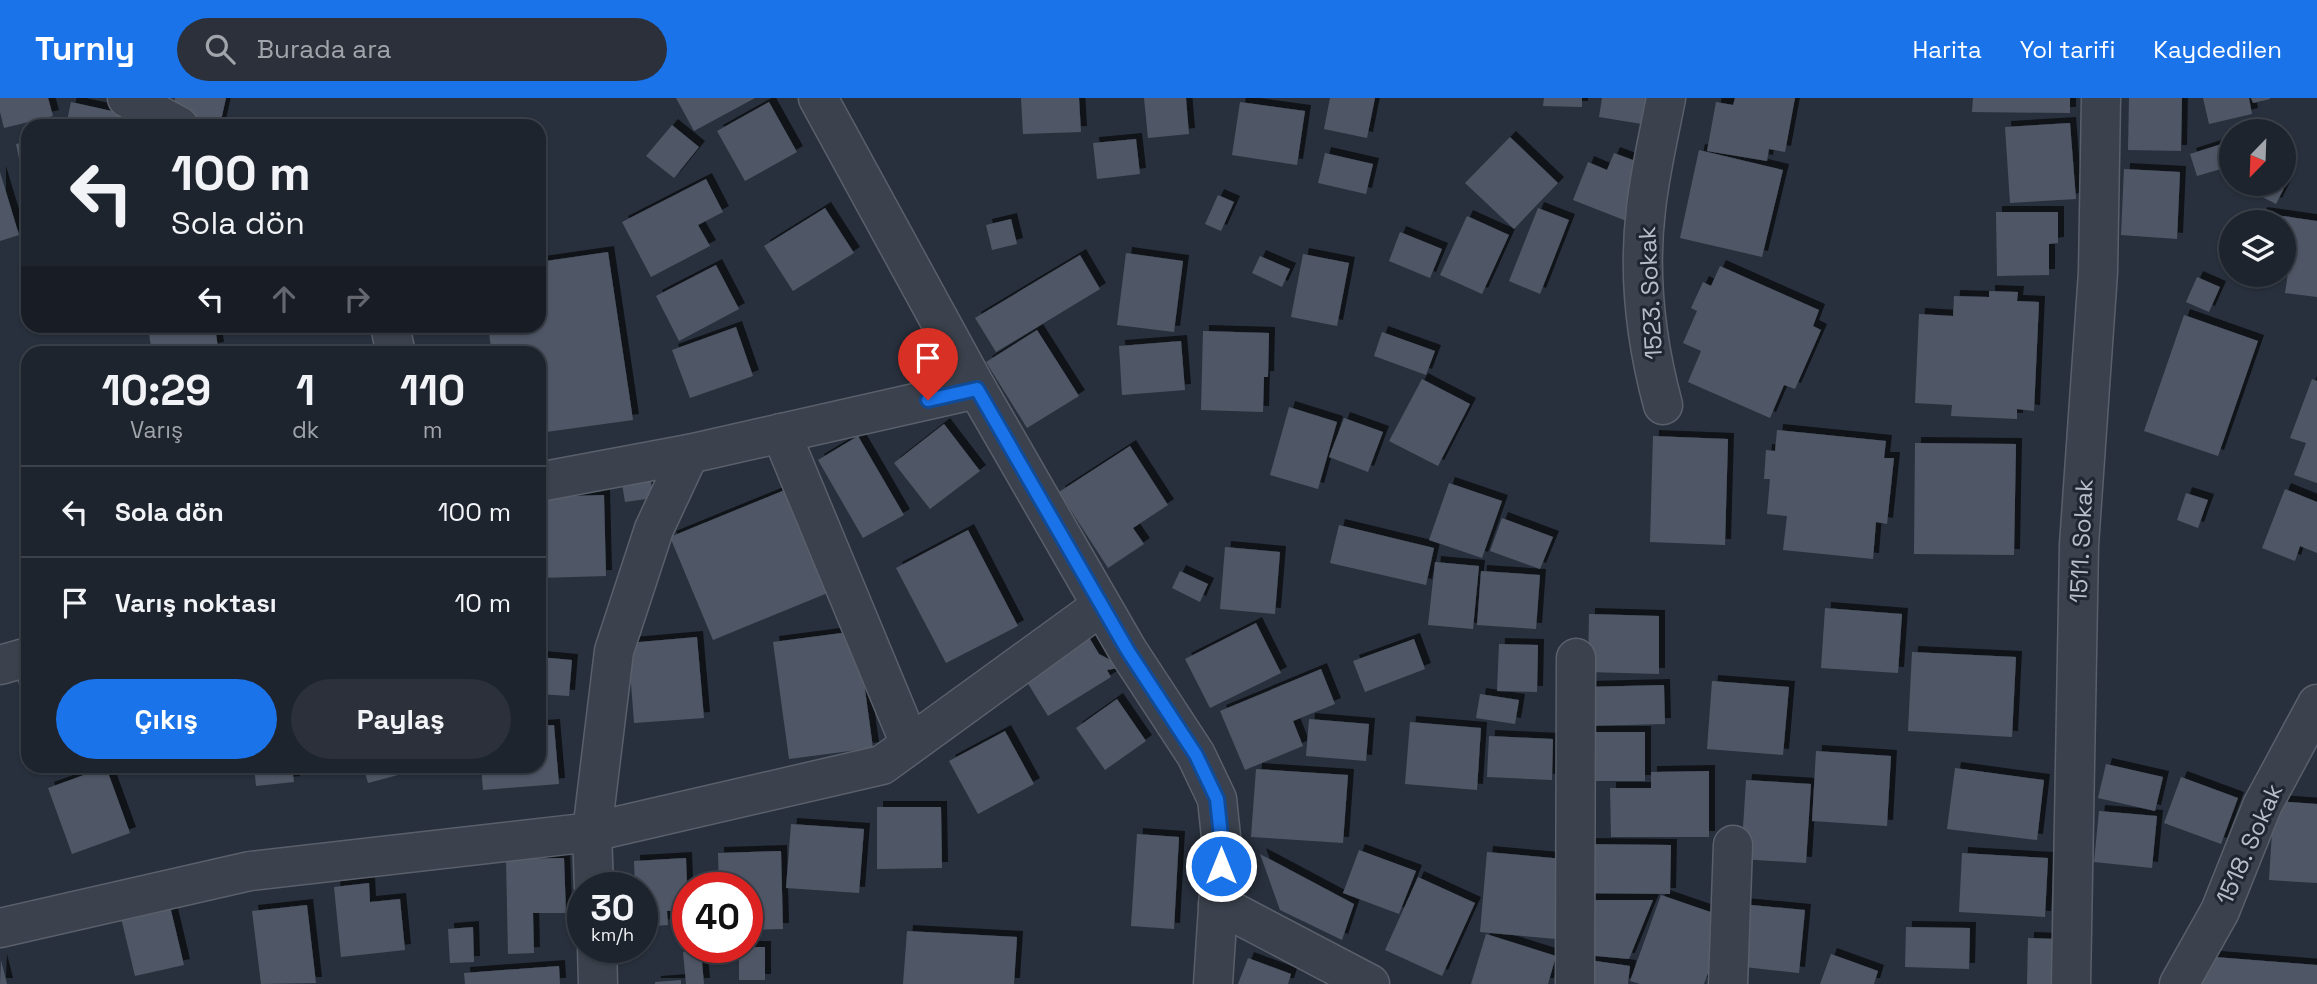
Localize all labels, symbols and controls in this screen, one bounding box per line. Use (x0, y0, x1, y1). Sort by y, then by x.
search box (177, 18, 667, 81)
text: Turnly (35, 28, 135, 70)
icon: search (201, 30, 239, 68)
text: Burada ara (257, 32, 392, 66)
text: Harita (1912, 34, 1982, 65)
text: Yol tarifi (2020, 34, 2115, 65)
text: Kaydedilen (2153, 34, 2282, 65)
north arrow (2219, 119, 2296, 196)
map controls (2219, 119, 2296, 287)
text: 100 m (171, 142, 311, 204)
icon: left (56, 147, 147, 238)
text: Sola dön (171, 203, 305, 243)
button: layers (2219, 210, 2296, 287)
street label: 1523. Sokak (1631, 225, 1669, 360)
icon: left (192, 280, 230, 318)
icon: ahead (265, 280, 303, 318)
icon: right (338, 280, 376, 318)
pin (898, 328, 958, 400)
icon: arrive (909, 339, 947, 377)
text: 10:29 (102, 364, 211, 417)
text: 1 (296, 364, 315, 417)
text: 110 (400, 364, 465, 417)
text: Varış (130, 415, 183, 445)
text: dk (292, 415, 319, 445)
text: m (423, 415, 442, 445)
street label: 1511. Sokak (2062, 478, 2100, 604)
icon: left (56, 493, 94, 531)
text: Sola dön (115, 495, 224, 529)
text: 100 m (438, 495, 511, 529)
icon: arrive (56, 584, 94, 622)
text: Varış noktası (115, 586, 277, 620)
text: 10 m (454, 586, 511, 620)
button: Çıkış (56, 679, 277, 759)
button: Paylaş (291, 679, 511, 759)
street label: 1518. Sokak (2209, 779, 2290, 909)
position arrow (1184, 829, 1258, 903)
speed limit sign: 40 (672, 872, 763, 963)
text: 30 (591, 886, 634, 930)
text: km/h (591, 923, 634, 946)

